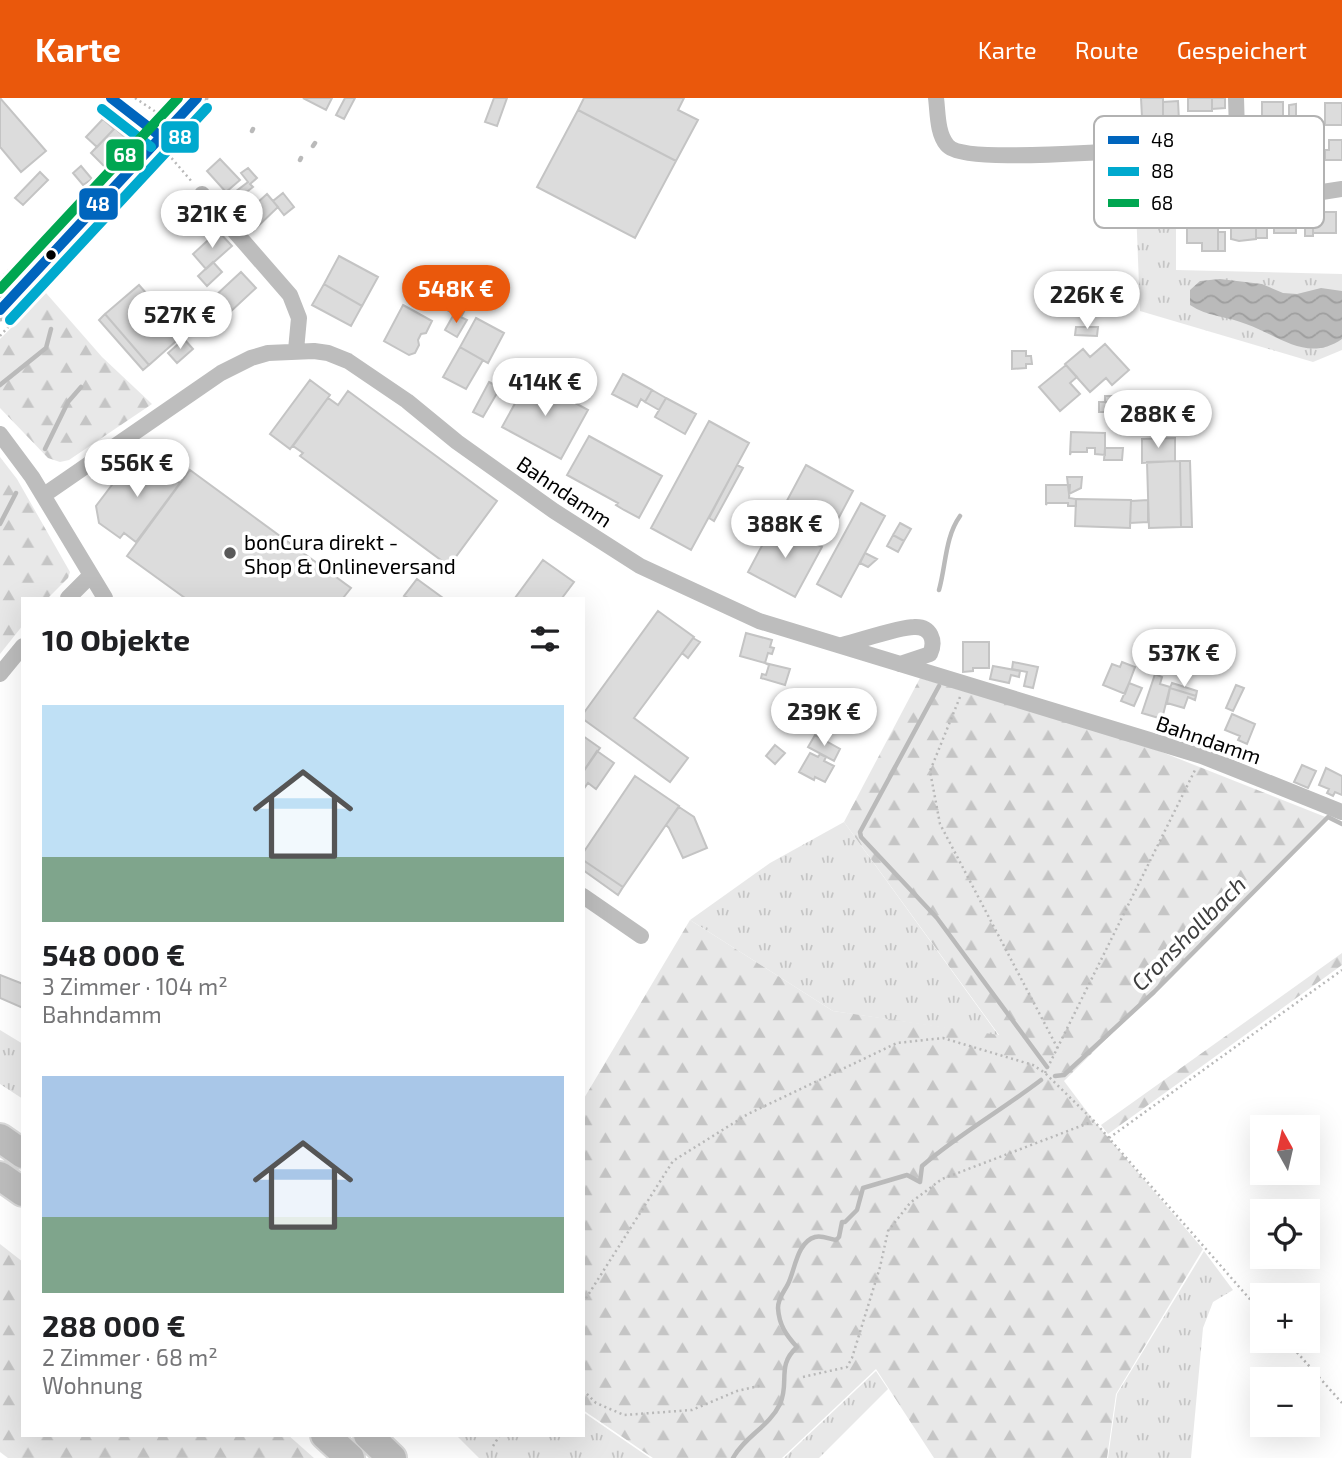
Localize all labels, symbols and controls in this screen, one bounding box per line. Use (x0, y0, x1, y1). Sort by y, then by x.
text: Karte (35, 29, 121, 69)
text: Karte (978, 35, 1037, 64)
text: Route (1075, 35, 1139, 64)
text: Gespeichert (1177, 35, 1307, 64)
legend (1094, 116, 1324, 228)
line badge: 88 (160, 120, 200, 154)
text: 88 (168, 125, 192, 148)
text: 48 (1151, 128, 1174, 151)
line badge: 68 (105, 138, 145, 172)
text: 68 (113, 143, 137, 166)
text: 88 (1151, 159, 1174, 182)
line badge: 48 (78, 187, 119, 221)
pin: 321K € (155, 190, 269, 250)
text: 68 (1151, 191, 1173, 214)
text: 48 (86, 192, 110, 215)
text: 321K € (177, 199, 247, 227)
unlabelled marker (44, 248, 58, 262)
pin: 548K € (399, 266, 513, 325)
pin: 226K € (1030, 272, 1144, 331)
text: 548K € (418, 274, 494, 302)
text: 226K € (1050, 280, 1124, 308)
pin: 527K € (123, 292, 237, 351)
text: 527K € (144, 300, 216, 328)
pin: 414K € (488, 358, 602, 418)
text: 414K € (508, 367, 582, 395)
pin: 288K € (1101, 390, 1215, 450)
text: 288K € (1120, 399, 1196, 427)
pin: 556K € (80, 440, 194, 499)
text: 556K € (100, 448, 174, 476)
street label: Bahndamm (513, 450, 617, 532)
pin: 388K € (728, 500, 842, 560)
text: 388K € (747, 509, 823, 537)
place label: bonCura direkt - Shop & Onlineversand (244, 529, 456, 578)
marker: bonCura direkt - Shop & Onlineversand (222, 545, 238, 561)
icon: filters (526, 620, 564, 658)
text: 10 Objekte (42, 621, 190, 657)
pin: 537K € (1127, 630, 1241, 689)
text: 537K € (1148, 638, 1220, 666)
pin: 239K € (767, 688, 881, 748)
text: 239K € (787, 697, 861, 725)
street label: Bahndamm (1153, 709, 1265, 769)
icon: home (240, 751, 366, 877)
water label: Cronshollbach (1125, 870, 1251, 996)
text: 548 000 € (42, 936, 185, 972)
text: 3 Zimmer · 104 m² (42, 972, 228, 1000)
text: Bahndamm (42, 1000, 162, 1028)
north arrow (1250, 1115, 1320, 1185)
map controls (1250, 1115, 1320, 1437)
icon: home (240, 1122, 366, 1248)
button: locate (1250, 1199, 1320, 1269)
button: + (1250, 1283, 1320, 1353)
text: 288 000 € (42, 1307, 186, 1343)
text: 2 Zimmer · 68 m² (42, 1343, 218, 1371)
button: − (1250, 1367, 1320, 1437)
text: Wohnung (42, 1371, 143, 1399)

